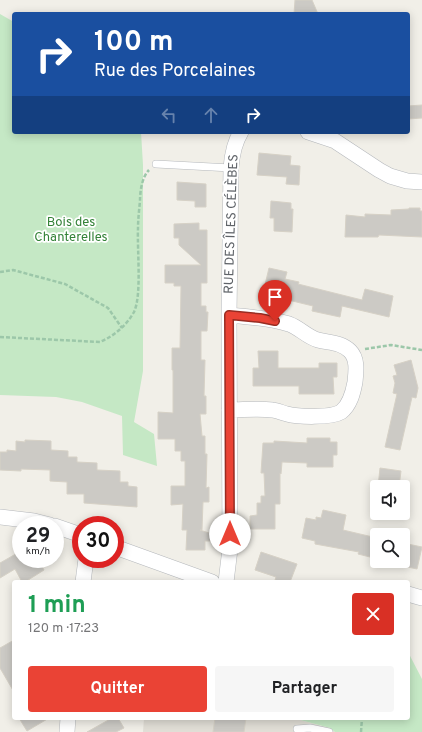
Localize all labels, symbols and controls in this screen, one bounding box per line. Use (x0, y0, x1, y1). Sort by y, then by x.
text: 100 m (94, 25, 174, 61)
icon: right (28, 28, 80, 80)
text: Rue des Porcelaines (94, 60, 256, 83)
icon: left (158, 104, 180, 126)
icon: ahead (200, 104, 222, 126)
icon: right (242, 104, 264, 126)
street label: RUE DES ÎLES CÉLÈBES (220, 154, 242, 294)
park label: Bois des Chanterelles (34, 215, 108, 246)
pin (258, 280, 292, 321)
icon: arrive (264, 286, 286, 308)
map controls (370, 480, 410, 568)
button: sound (370, 480, 410, 520)
position arrow (209, 513, 251, 555)
speed limit sign: 30 (72, 516, 124, 568)
text: 29 (26, 524, 50, 550)
button: search (370, 528, 410, 568)
text: km/h (26, 545, 50, 558)
text: 1 min (28, 591, 86, 621)
button: close (352, 593, 394, 635)
text: 120 m · 17:23 (28, 621, 99, 637)
button: Quitter (28, 666, 207, 712)
button: Partager (215, 666, 394, 712)

